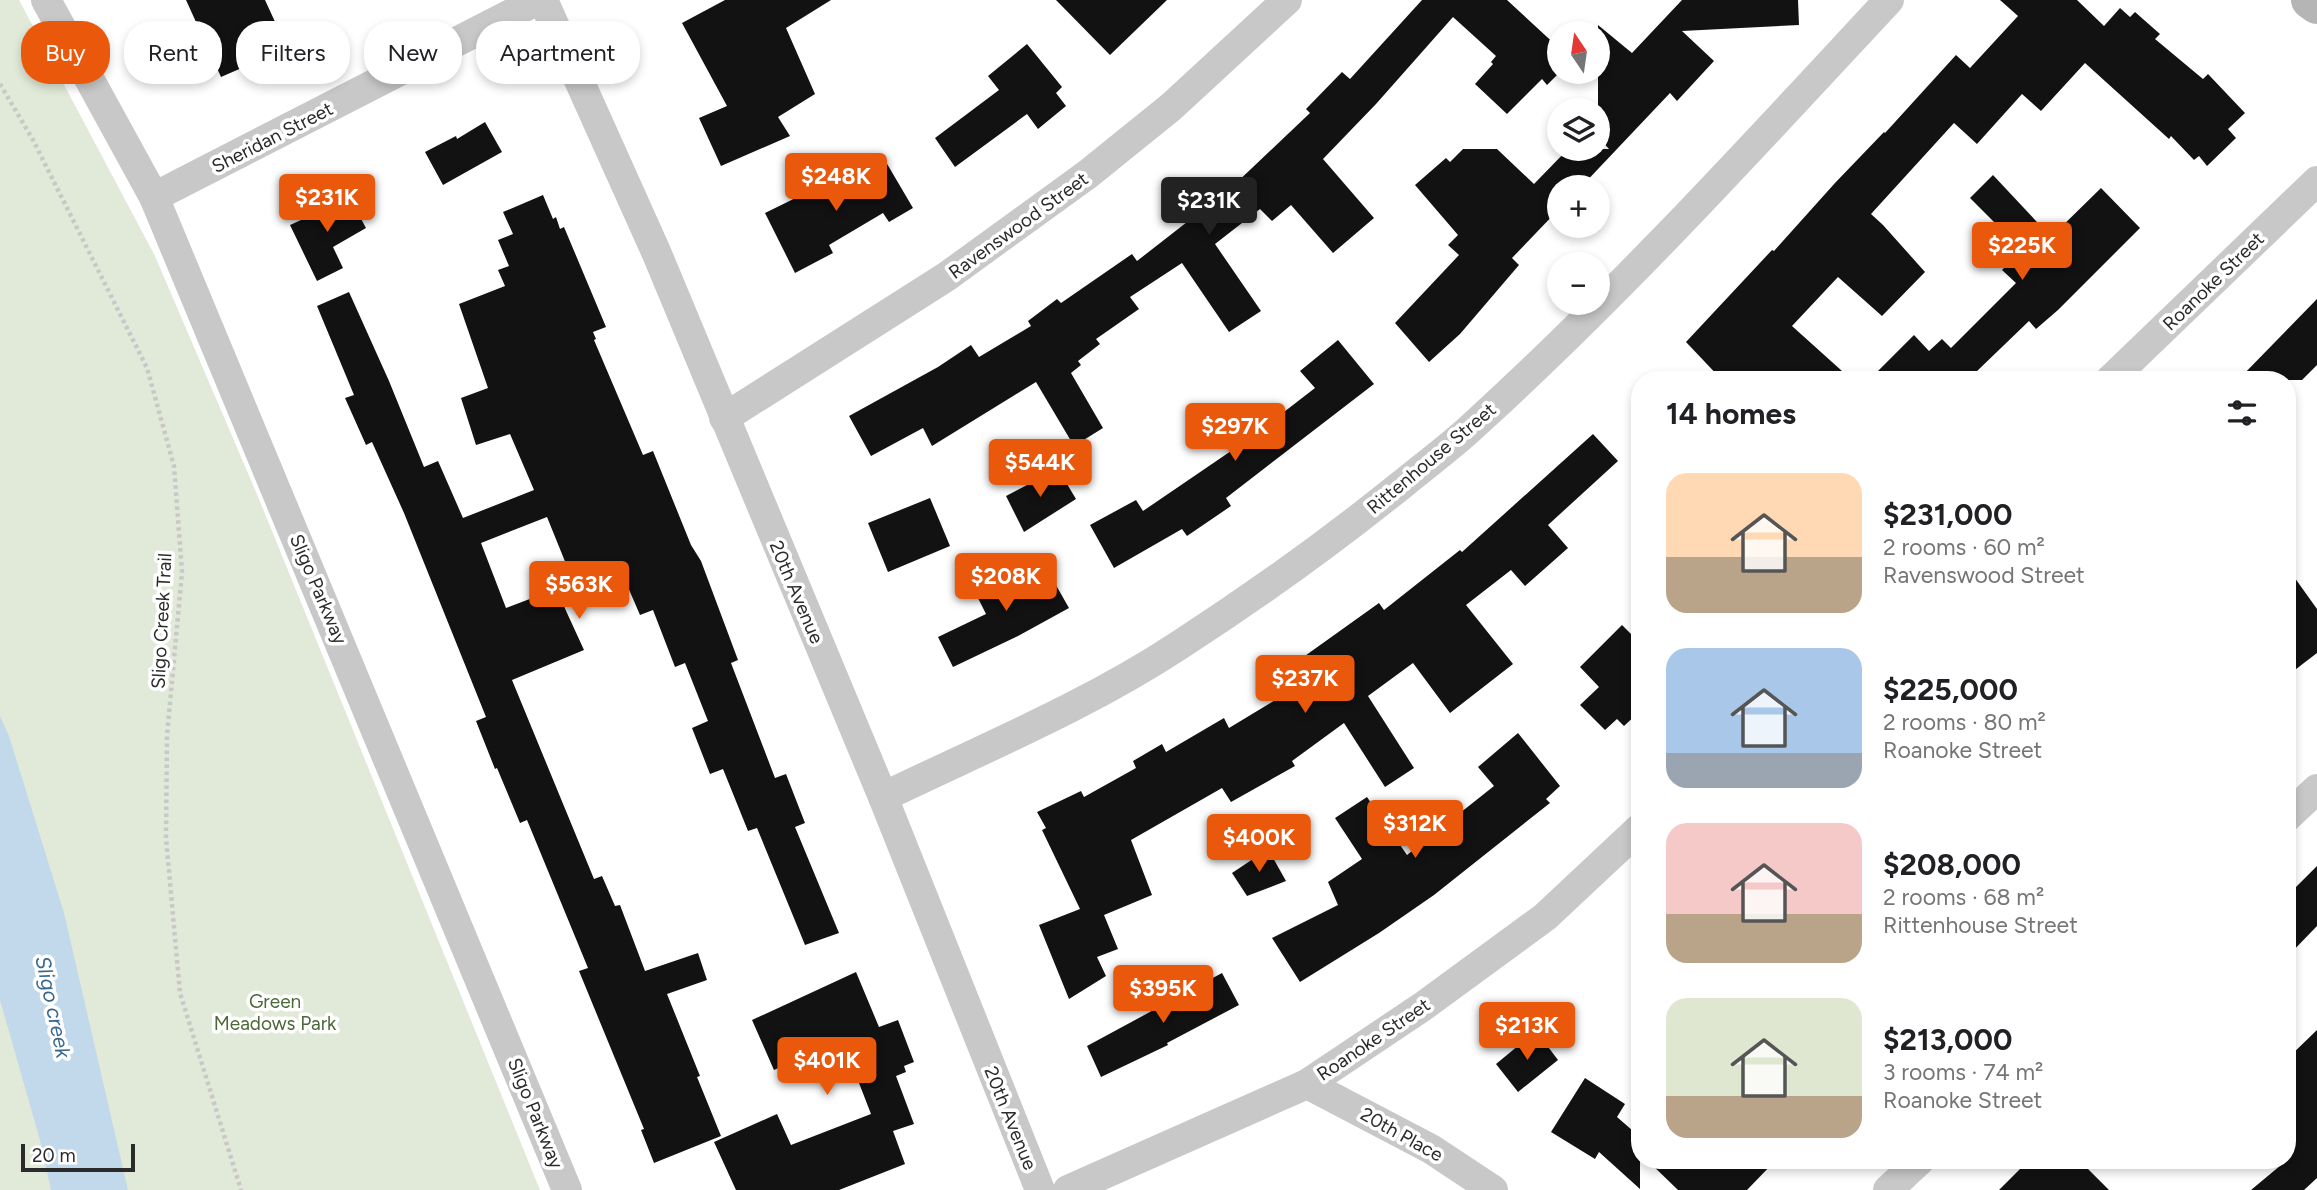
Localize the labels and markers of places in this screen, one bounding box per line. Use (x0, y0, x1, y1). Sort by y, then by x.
pin: $248K (787, 154, 885, 213)
pin: $231K (278, 174, 376, 234)
pin: $231K (1160, 177, 1258, 237)
pin: $225K (1973, 222, 2071, 282)
pin: $297K (1186, 404, 1284, 463)
pin: $544K (991, 440, 1089, 499)
pin: $208K (957, 554, 1055, 613)
pin: $563K (530, 562, 628, 621)
pin: $237K (1256, 656, 1354, 715)
pin: $312K (1366, 800, 1464, 860)
pin: $400K (1210, 814, 1308, 874)
pin: $395K (1114, 965, 1212, 1025)
pin: $213K (1478, 1002, 1576, 1062)
pin: $401K (778, 1038, 876, 1097)

